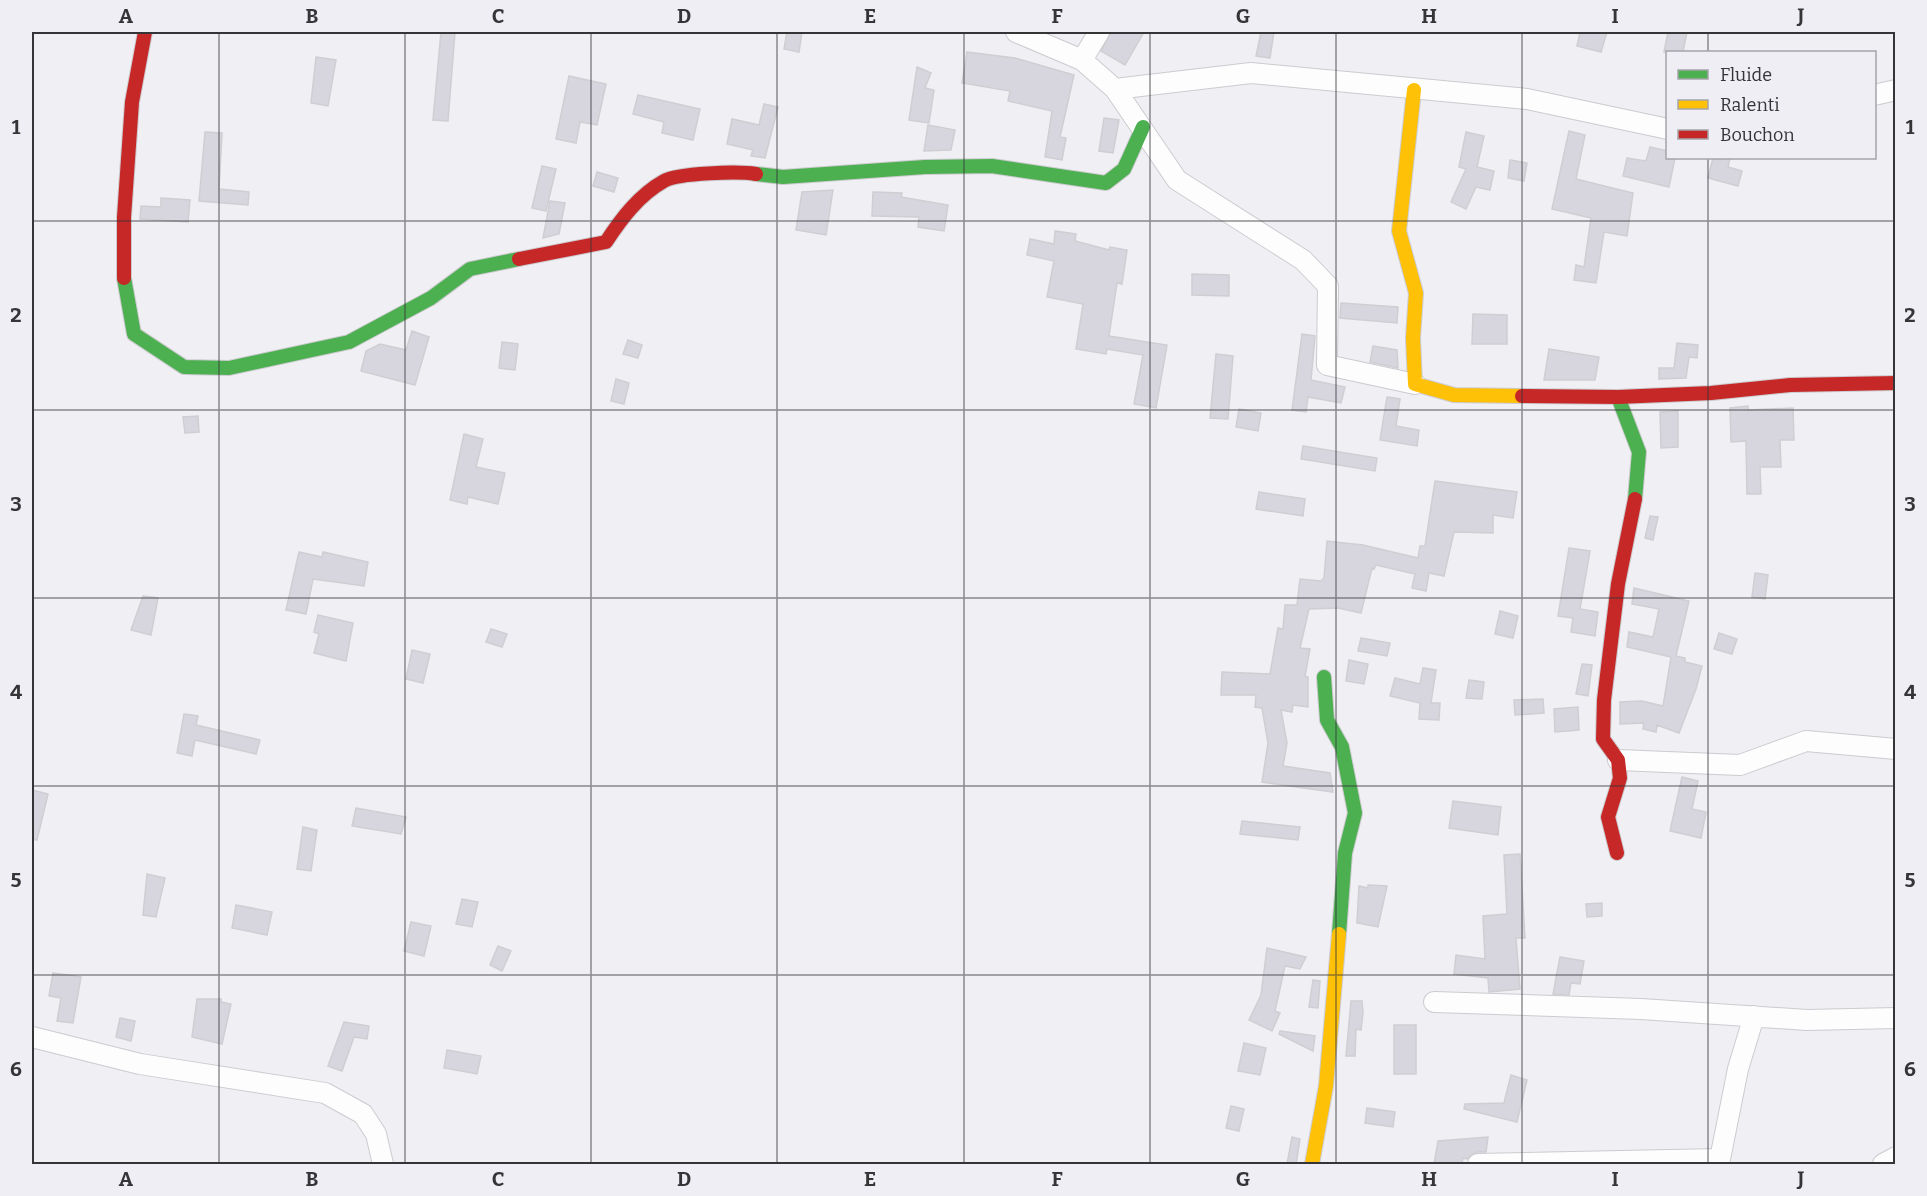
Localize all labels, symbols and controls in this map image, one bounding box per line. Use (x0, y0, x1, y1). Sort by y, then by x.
text: A (119, 4, 134, 28)
text: B (306, 4, 319, 28)
text: C (492, 4, 504, 28)
text: D (677, 4, 691, 28)
text: E (864, 4, 876, 28)
text: F (1051, 4, 1063, 28)
text: G (1236, 4, 1250, 28)
text: H (1421, 4, 1437, 28)
text: I (1611, 4, 1619, 28)
text: J (1797, 4, 1805, 28)
legend (1666, 51, 1876, 159)
text: Fluide (1720, 64, 1772, 86)
text: Ralenti (1720, 94, 1780, 116)
text: 1 (12, 115, 21, 139)
text: 1 (1906, 115, 1915, 139)
text: Bouchon (1720, 124, 1795, 146)
text: 2 (10, 303, 22, 327)
text: 2 (1904, 303, 1916, 327)
text: 3 (10, 492, 22, 516)
text: 3 (1904, 492, 1916, 516)
text: 4 (10, 680, 22, 704)
text: 4 (1904, 680, 1916, 704)
text: 5 (11, 868, 22, 892)
text: 5 (1905, 868, 1916, 892)
text: 6 (10, 1057, 22, 1081)
text: 6 (1904, 1057, 1916, 1081)
text: A (119, 1167, 134, 1191)
text: B (306, 1167, 319, 1191)
text: C (492, 1167, 504, 1191)
text: D (677, 1167, 691, 1191)
text: E (864, 1167, 876, 1191)
text: F (1051, 1167, 1063, 1191)
text: G (1236, 1167, 1250, 1191)
text: H (1421, 1167, 1437, 1191)
text: I (1611, 1167, 1619, 1191)
text: J (1797, 1167, 1805, 1191)

